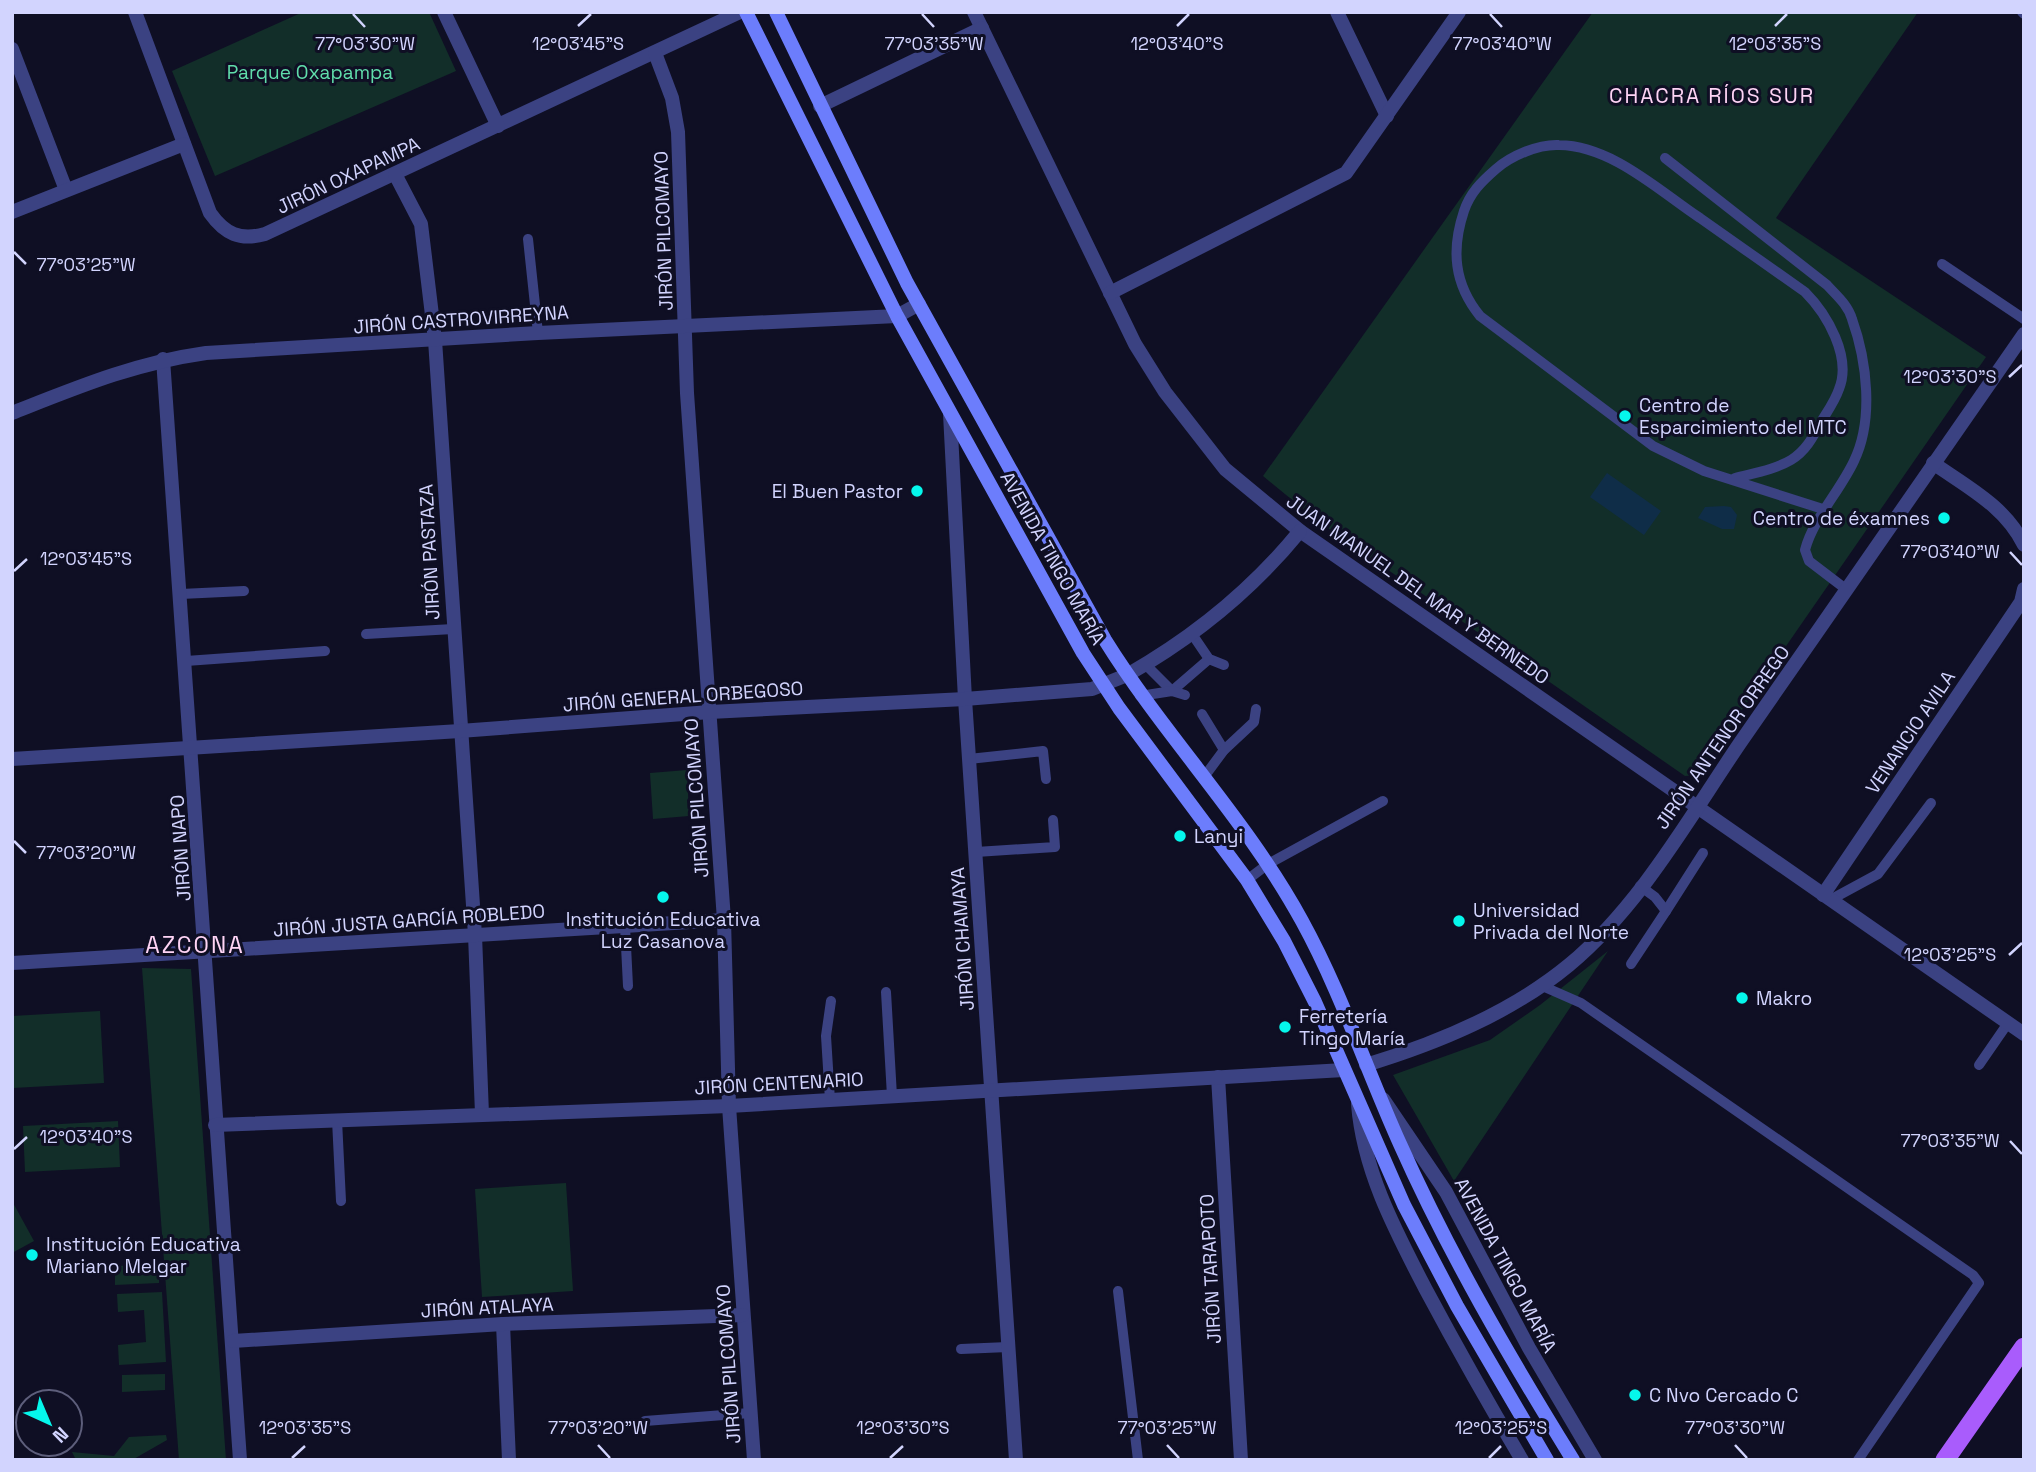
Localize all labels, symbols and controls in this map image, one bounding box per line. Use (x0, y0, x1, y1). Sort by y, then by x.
text: 77°03'30"W (315, 32, 415, 55)
text: 12°03'45"S (532, 32, 624, 55)
text: 77°03'35"W (884, 32, 984, 55)
text: 12°03'40"S (1131, 32, 1223, 55)
text: 77°03'40"W (1452, 32, 1552, 55)
text: 12°03'35"S (1729, 32, 1821, 55)
park label: Parque Oxapampa (227, 60, 393, 85)
district label: CHACRA RÍOS SUR (1609, 82, 1815, 109)
street label: JIRÓN OXAPAMPA (272, 131, 424, 220)
street label: JIRÓN PILCOMAYO (648, 151, 679, 311)
text: 77°03'25"W (36, 253, 136, 276)
street label: JIRÓN CASTROVIRREYNA (352, 299, 570, 340)
text: 12°03'30"S (1903, 365, 1997, 388)
place label: Centro de Esparcimiento del MTC (1639, 393, 1847, 440)
marker: Centro de Esparcimiento del MTC (1617, 408, 1633, 424)
street label: AVENIDA TINGO MARÍA (994, 467, 1111, 649)
place label: El Buen Pastor (772, 479, 903, 504)
street label: JIRÓN PASTAZA (413, 483, 446, 621)
marker: El Buen Pastor (909, 483, 925, 499)
street label: JUAN MANUEL DEL MAR Y BERNEDO (1281, 489, 1554, 690)
place label: Centro de éxamnes (1753, 506, 1930, 531)
marker: Centro de éxamnes (1936, 510, 1952, 526)
text: 77°03'40"W (1900, 540, 2000, 563)
text: 12°03'45"S (40, 547, 132, 570)
street label: JIRÓN ANTENOR ORREGO (1649, 640, 1796, 834)
street label: VENANCIO AVILA (1860, 666, 1961, 799)
street label: JIRÓN GENERAL ORBEGOSO (562, 676, 804, 717)
street label: JIRÓN PILCOMAYO (678, 717, 715, 879)
street label: JIRÓN NAPO (164, 794, 197, 902)
place label: Lanyi (1194, 824, 1243, 849)
marker: Lanyi (1172, 828, 1188, 844)
text: 77°03'20"W (36, 841, 136, 864)
street label: JIRÓN CHAMAYA (945, 866, 980, 1012)
marker: Institución Educativa Luz Casanova (655, 889, 671, 905)
place label: Universidad Privada del Norte (1473, 898, 1629, 945)
street label: JIRÓN JUSTA GARCÍA ROBLEDO (272, 899, 546, 942)
place label: Institución Educativa Luz Casanova (566, 907, 760, 954)
marker: Universidad Privada del Norte (1451, 913, 1467, 929)
district label: AZCONA (145, 930, 245, 960)
text: 12°03'25"S (1904, 943, 1996, 966)
place label: Makro (1756, 986, 1812, 1011)
marker: Makro (1734, 990, 1750, 1006)
place label: Ferretería Tingo María (1299, 1004, 1405, 1051)
marker: Ferretería Tingo María (1277, 1019, 1293, 1035)
street label: JIRÓN CENTENARIO (694, 1067, 864, 1100)
text: 12°03'40"S (40, 1125, 132, 1148)
text: 77°03'35"W (1900, 1129, 2000, 1152)
street label: AVENIDA TINGO MARÍA (1449, 1173, 1562, 1357)
street label: JIRÓN TARAPOTO (1194, 1193, 1227, 1345)
place label: Institución Educativa Mariano Melgar (46, 1232, 241, 1279)
marker: Institución Educativa Mariano Melgar (24, 1247, 40, 1263)
street label: JIRÓN PILCOMAYO (710, 1283, 747, 1445)
street label: JIRÓN ATALAYA (420, 1292, 554, 1323)
place label: C Nvo Cercado C (1649, 1383, 1799, 1408)
marker: C Nvo Cercado C (1627, 1387, 1643, 1403)
north arrow (14, 1388, 84, 1458)
text: 12°03'35"S (259, 1416, 351, 1439)
text: 77°03'20"W (548, 1416, 648, 1439)
text: 12°03'30"S (856, 1416, 950, 1439)
text: 77°03'25"W (1117, 1416, 1217, 1439)
text: 12°03'25"S (1455, 1416, 1547, 1439)
text: 77°03'30"W (1685, 1416, 1785, 1439)
text: N (47, 1421, 74, 1448)

